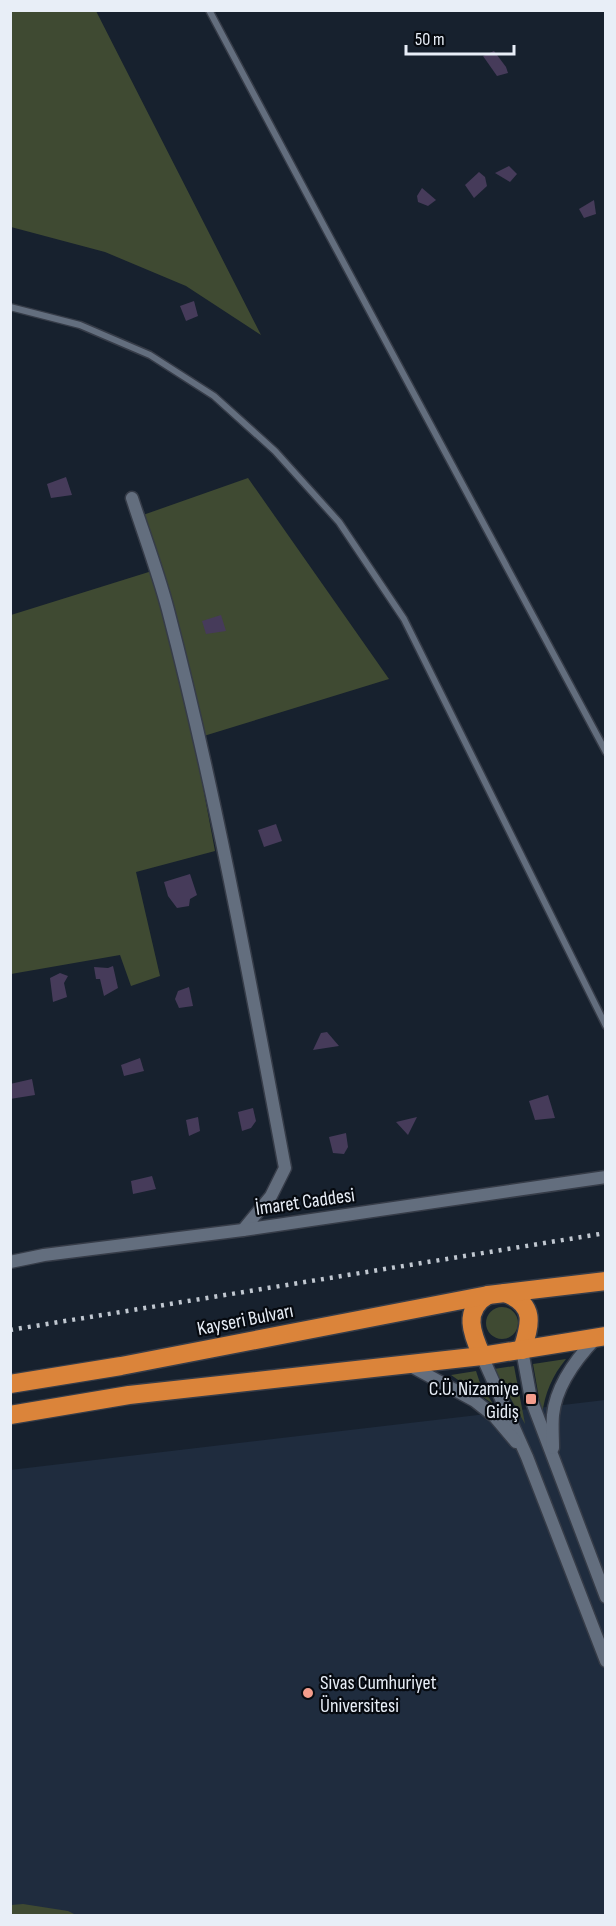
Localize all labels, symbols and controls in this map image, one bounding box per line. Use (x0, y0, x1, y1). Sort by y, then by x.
scale bar (406, 18, 514, 56)
text: 50 m (415, 29, 445, 50)
street label: İmaret Caddesi (254, 1183, 356, 1221)
street label: Kayseri Bulvarı (195, 1299, 295, 1341)
place label: C.Ü. Nizamiye Gidiş (429, 1377, 519, 1424)
marker: C.Ü. Nizamiye Gidiş (524, 1392, 538, 1406)
place label: Sivas Cumhuriyet Üniversitesi (320, 1671, 437, 1718)
marker: Sivas Cumhuriyet Üniversitesi (301, 1686, 315, 1700)

